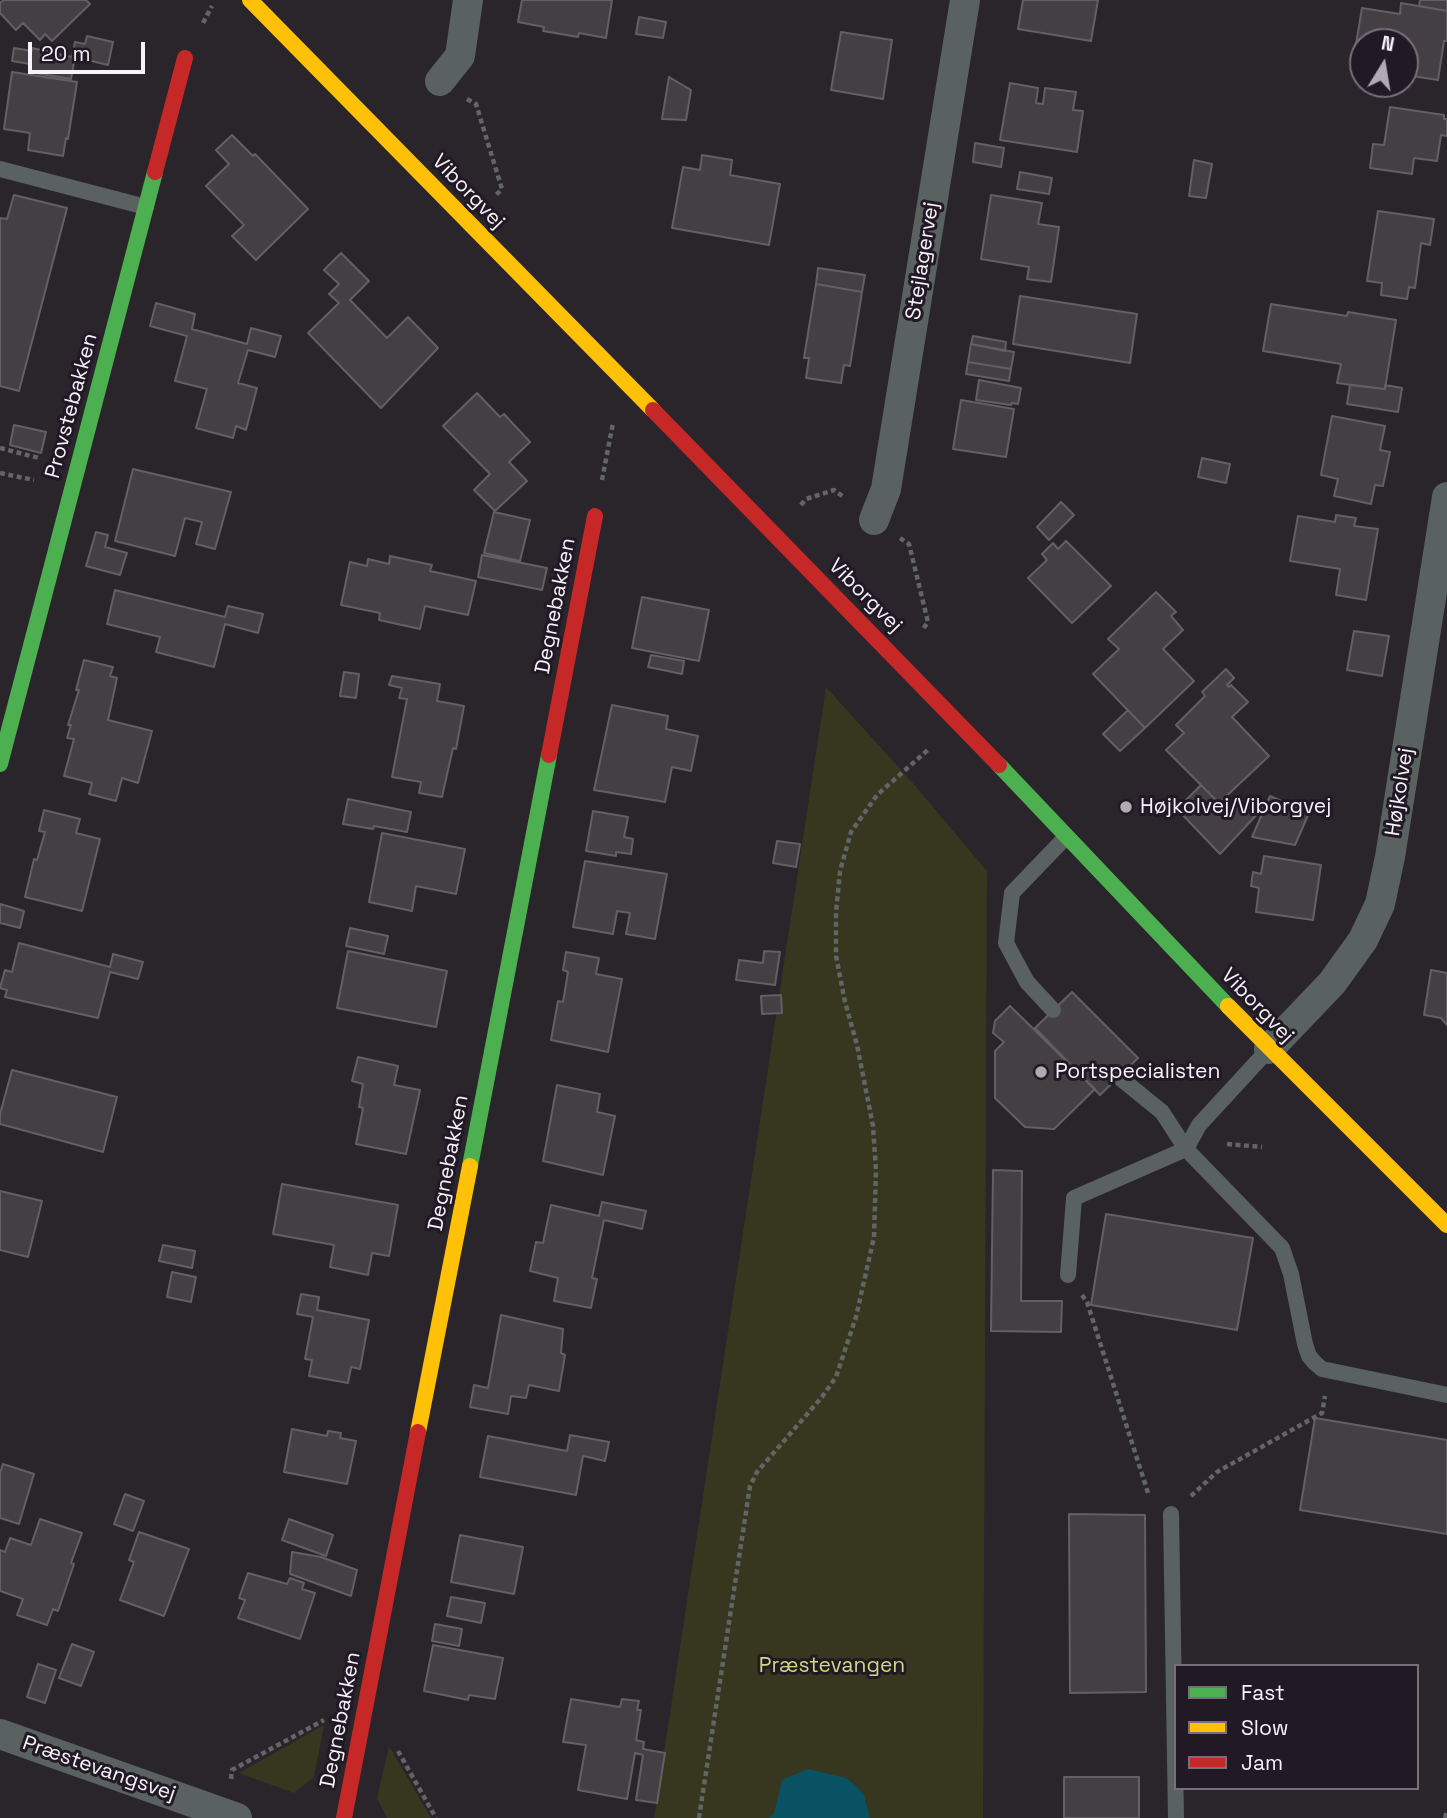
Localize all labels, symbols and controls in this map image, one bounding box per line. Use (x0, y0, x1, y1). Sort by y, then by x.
scale bar (32, 28, 149, 72)
north arrow (1349, 28, 1419, 98)
text: N (1379, 30, 1396, 57)
text: 20 m (41, 40, 91, 67)
street label: Viborgvej (426, 149, 510, 235)
street label: Stejlagervej (901, 200, 945, 322)
street label: Provstebakken (41, 331, 103, 481)
street label: Degnebakken (530, 536, 582, 676)
street label: Viborgvej (823, 554, 907, 638)
street label: Højkolvej (1381, 746, 1419, 838)
place label: Højkolvej/Viborgvej (1140, 794, 1331, 820)
marker: Højkolvej/Viborgvej (1118, 799, 1134, 815)
street label: Viborgvej (1215, 963, 1299, 1049)
place label: Portspecialisten (1055, 1059, 1220, 1085)
marker: Portspecialisten (1033, 1064, 1049, 1080)
street label: Degnebakken (423, 1093, 475, 1233)
street label: Degnebakken (315, 1650, 367, 1790)
park label: Præstevangen (759, 1653, 905, 1679)
legend (1174, 1664, 1419, 1790)
text: Fast (1241, 1679, 1285, 1706)
text: Slow (1241, 1714, 1289, 1741)
street label: Præstevangsvej (19, 1731, 179, 1807)
text: Jam (1241, 1749, 1283, 1776)

